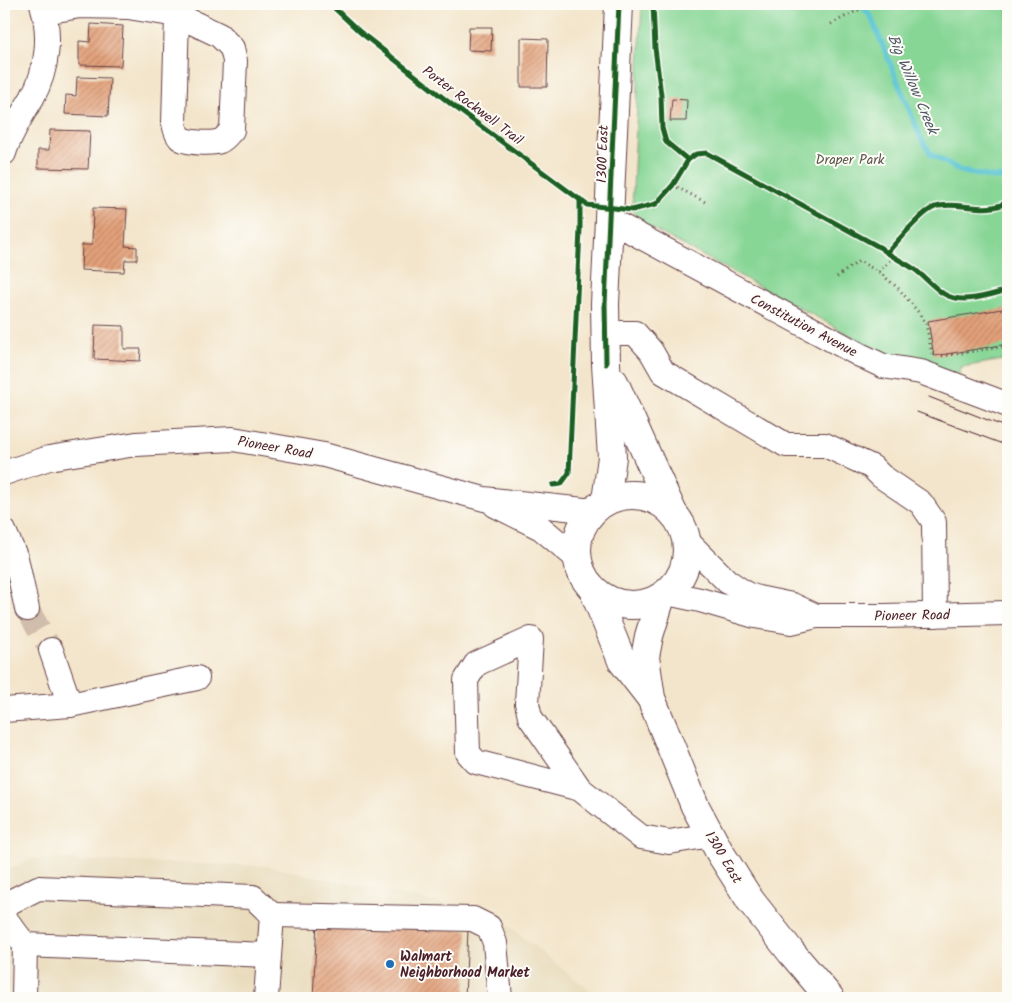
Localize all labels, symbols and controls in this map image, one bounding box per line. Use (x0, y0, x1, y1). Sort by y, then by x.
water label: Big Willow Creek (880, 31, 945, 140)
street label: Porter Rockwell Trail (417, 60, 528, 151)
street label: 1300 East (591, 124, 615, 183)
park label: Draper Park (816, 149, 885, 171)
street label: Constitution Avenue (746, 288, 862, 364)
street label: Pioneer Road (236, 431, 315, 466)
street label: Pioneer Road (874, 604, 951, 628)
street label: 1300 East (699, 827, 748, 889)
place label: Walmart Neighborhood Market (400, 946, 530, 984)
marker: Walmart Neighborhood Market (384, 958, 396, 970)

